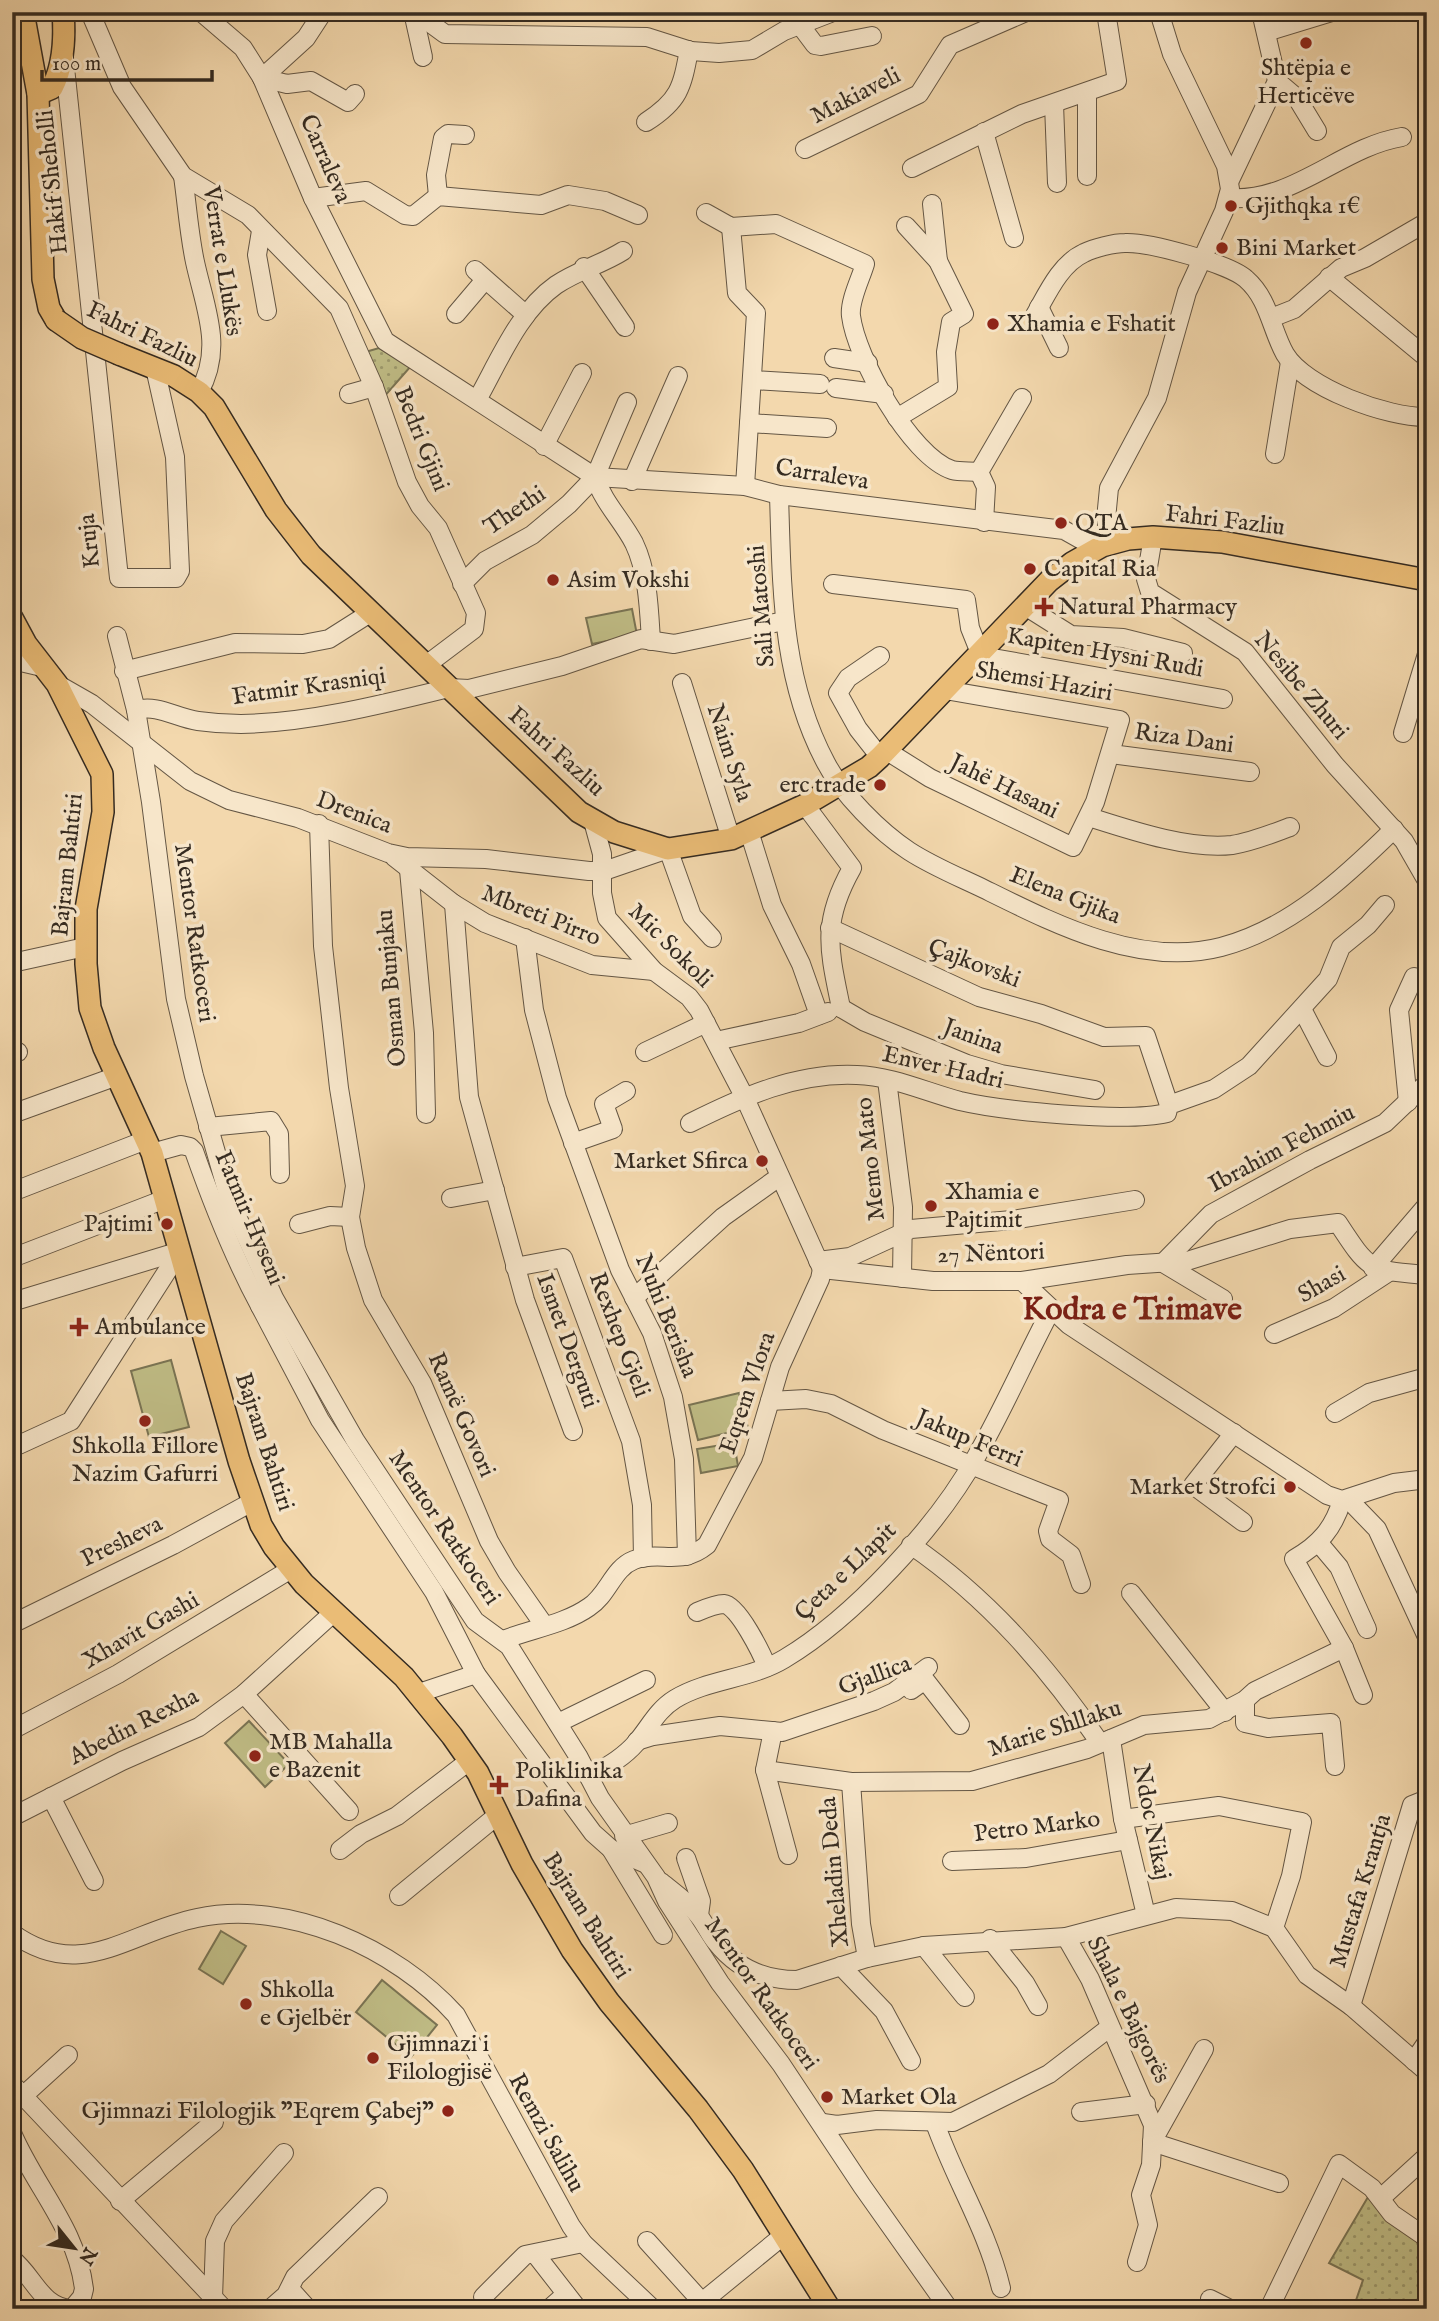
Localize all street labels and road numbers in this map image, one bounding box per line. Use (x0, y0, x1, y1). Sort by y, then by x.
street label: Makiaveli (806, 60, 906, 132)
street label: Hakif Sheholli (30, 108, 76, 256)
street label: Carraleva (292, 110, 359, 209)
street label: Verrat e Llukës (195, 183, 249, 338)
street label: Fahri Fazliu (81, 295, 203, 375)
street label: Bedri Gjini (386, 382, 456, 496)
street label: Carraleva (773, 452, 871, 498)
street label: Thethi (478, 479, 552, 543)
street label: Fahri Fazliu (1163, 498, 1287, 544)
street label: Kruja (72, 512, 108, 570)
street label: Sali Matoshi (741, 544, 783, 668)
street label: Kapiten Hysni Rudi (1004, 620, 1206, 686)
street label: Nesibe Zhuri (1247, 625, 1355, 747)
street label: Shemsi Haziri (973, 655, 1115, 709)
street label: Fatmir Krasniqi (230, 661, 388, 713)
street label: Fahri Fazliu (501, 700, 611, 804)
street label: Naim Syla (699, 700, 760, 807)
street label: Riza Dani (1132, 717, 1236, 761)
street label: Jahë Hasani (942, 746, 1064, 827)
street label: Drenica (312, 784, 397, 842)
street label: Bajram Bahtiri (45, 792, 91, 938)
street label: Mentor Ratkoceri (166, 842, 222, 1024)
street label: Elena Gjika (1005, 860, 1126, 933)
street label: Mbreti Pirro (477, 878, 605, 954)
street label: Mic Sokoli (621, 897, 719, 995)
street label: Osman Bunjaku (370, 908, 414, 1068)
street label: Çajkovski (923, 932, 1025, 996)
street label: Janina (936, 1011, 1008, 1062)
street label: Enver Hadri (879, 1039, 1007, 1097)
street label: Memo Mato (849, 1096, 893, 1222)
street label: Ibrahim Fehmiu (1203, 1097, 1361, 1201)
street label: Fatmir Hyseni (207, 1146, 291, 1290)
street label: 27 Nëntori (937, 1237, 1045, 1271)
street label: Nuhi Berisha (627, 1250, 705, 1383)
street label: Shasi (1292, 1259, 1352, 1311)
street label: Rexhep Gjeli (581, 1268, 657, 1402)
street label: Ismet Derguti (528, 1269, 606, 1413)
street label: Eqrem Vlora (713, 1327, 784, 1458)
street label: Ramë Govori (420, 1348, 502, 1482)
street label: Bajram Bahtiri (227, 1369, 301, 1515)
street label: Jakup Ferri (908, 1401, 1027, 1475)
street label: Mentor Ratkoceri (381, 1445, 507, 1611)
street label: Presheva (76, 1509, 168, 1575)
street label: Çeta e Llapit (789, 1516, 903, 1628)
street label: Xhavit Gashi (77, 1585, 205, 1677)
street label: Gjallica (834, 1648, 916, 1703)
street label: Abedin Rexha (63, 1681, 205, 1773)
street label: Marie Shllaku (984, 1693, 1126, 1765)
street label: Ndoc Nikaj (1125, 1761, 1177, 1883)
street label: Xheladin Deda (813, 1795, 857, 1948)
street label: Petro Marko (972, 1804, 1102, 1850)
street label: Mustafa Krantja (1323, 1810, 1399, 1972)
street label: Bajram Bahtiri (535, 1847, 637, 1985)
street label: Mentor Ratkoceri (697, 1911, 825, 2077)
street label: Shala e Bajgorës (1079, 1931, 1177, 2089)
street label: Remzi Salihu (501, 2068, 591, 2198)

